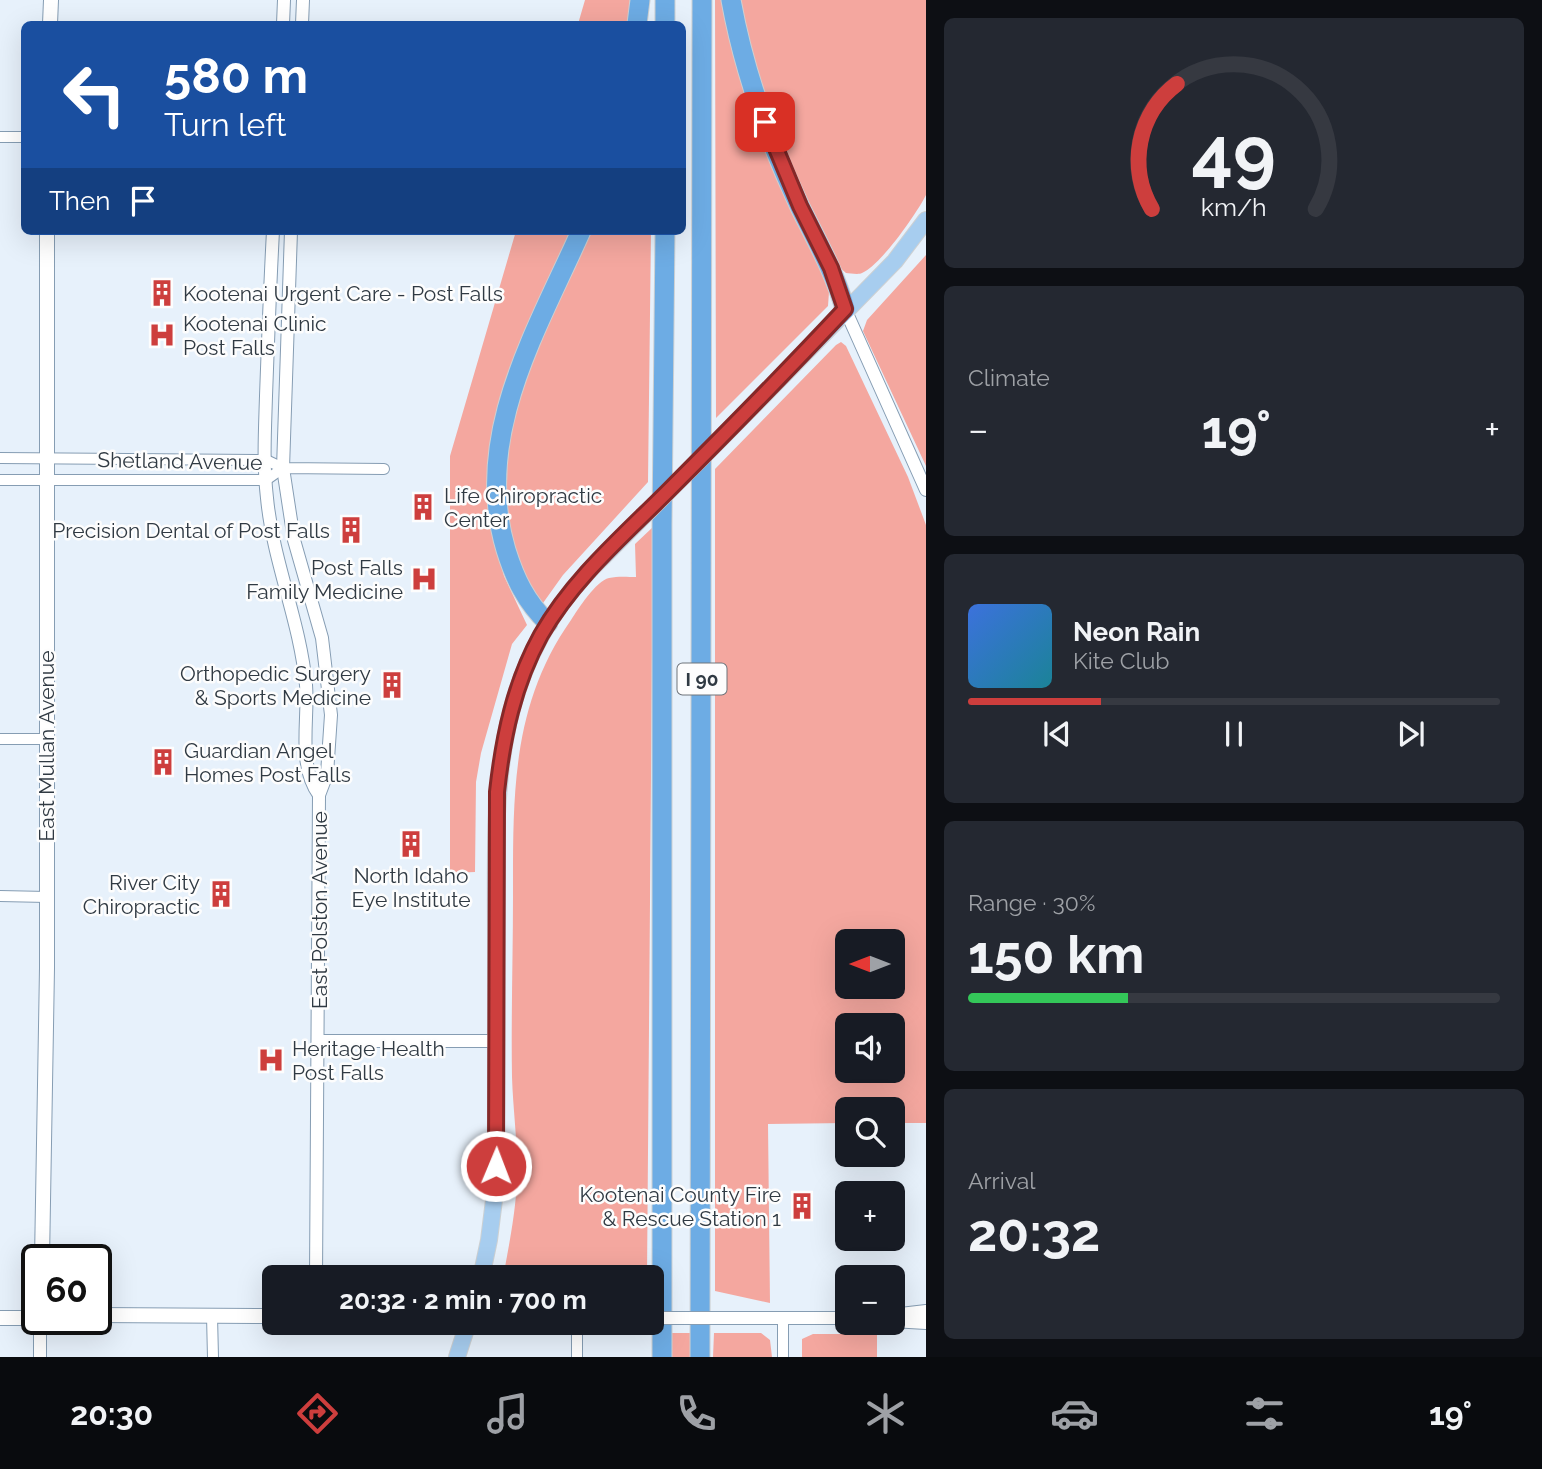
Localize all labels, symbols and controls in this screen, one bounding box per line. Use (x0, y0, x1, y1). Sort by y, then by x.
text: 580 m (164, 47, 308, 104)
icon: left (49, 49, 140, 140)
pin (735, 92, 795, 152)
icon: arrive (746, 103, 784, 141)
text: Turn left (164, 106, 286, 143)
text: 49 (1192, 111, 1276, 196)
icon: arrive (124, 182, 162, 220)
text: Then (49, 186, 110, 216)
text: km/h (1201, 192, 1267, 222)
building icon: Kootenai Urgent Care - Post Falls (147, 278, 177, 308)
place label: Kootenai Urgent Care - Post Falls (183, 281, 503, 306)
place label: Kootenai Clinic Post Falls (183, 311, 327, 360)
hospital icon: Kootenai Clinic Post Falls (147, 320, 177, 350)
text: Climate (968, 364, 1050, 391)
text: 19° (1202, 399, 1271, 460)
text: − (968, 407, 988, 452)
text: + (1484, 407, 1500, 452)
street label: Shetland Avenue (97, 447, 263, 475)
place label: Life Chiropractic Center (444, 483, 602, 532)
building icon: Life Chiropractic Center (408, 492, 438, 522)
building icon: Precision Dental of Post Falls (336, 515, 366, 545)
place label: Precision Dental of Post Falls (52, 518, 330, 543)
place label: Post Falls Family Medicine (246, 555, 403, 604)
hospital icon: Post Falls Family Medicine (409, 564, 439, 594)
text: Neon Rain (1073, 617, 1200, 647)
text: Kite Club (1073, 647, 1170, 674)
street label: East Mullan Avenue (34, 650, 59, 842)
place label: Orthopedic Surgery & Sports Medicine (180, 661, 371, 710)
road number: I 90 (678, 664, 726, 694)
building icon: Orthopedic Surgery & Sports Medicine (377, 670, 407, 700)
icon: previous (1038, 715, 1076, 753)
icon: pause (1215, 715, 1253, 753)
icon: next (1392, 715, 1430, 753)
place label: Guardian Angel Homes Post Falls (184, 738, 351, 787)
building icon: Guardian Angel Homes Post Falls (148, 747, 178, 777)
street label: East Polston Avenue (307, 811, 332, 1009)
building icon: North Idaho Eye Institute (396, 829, 426, 859)
place label: North Idaho Eye Institute (352, 863, 470, 912)
place label: River City Chiropractic (83, 870, 200, 919)
building icon: River City Chiropractic (206, 879, 236, 909)
text: Range · 30% (968, 889, 1095, 916)
text: 150 km (968, 924, 1144, 985)
north arrow (835, 929, 905, 999)
map controls (835, 929, 905, 1335)
button: sound (835, 1013, 905, 1083)
place label: Heritage Health Post Falls (292, 1036, 445, 1085)
hospital icon: Heritage Health Post Falls (256, 1045, 286, 1075)
button: search (835, 1097, 905, 1167)
position arrow (459, 1129, 533, 1203)
text: Arrival (968, 1167, 1035, 1194)
button: + (835, 1181, 905, 1251)
place label: Kootenai County Fire & Rescue Station 1 (579, 1182, 781, 1231)
building icon: Kootenai County Fire & Rescue Station 1 (787, 1191, 817, 1221)
text: 20:32 (968, 1202, 1100, 1263)
speed limit sign: 60 (21, 1244, 112, 1335)
button: − (835, 1265, 905, 1335)
text: 20:32 · 2 min · 700 m (339, 1285, 587, 1315)
icon: directions (293, 1389, 342, 1438)
icon: music (483, 1389, 532, 1438)
icon: phone (672, 1389, 721, 1438)
icon: climate (861, 1389, 910, 1438)
icon: car (1050, 1389, 1099, 1438)
icon: filters (1240, 1389, 1289, 1438)
text: 20:30 (70, 1395, 153, 1432)
text: 19° (1429, 1395, 1472, 1432)

